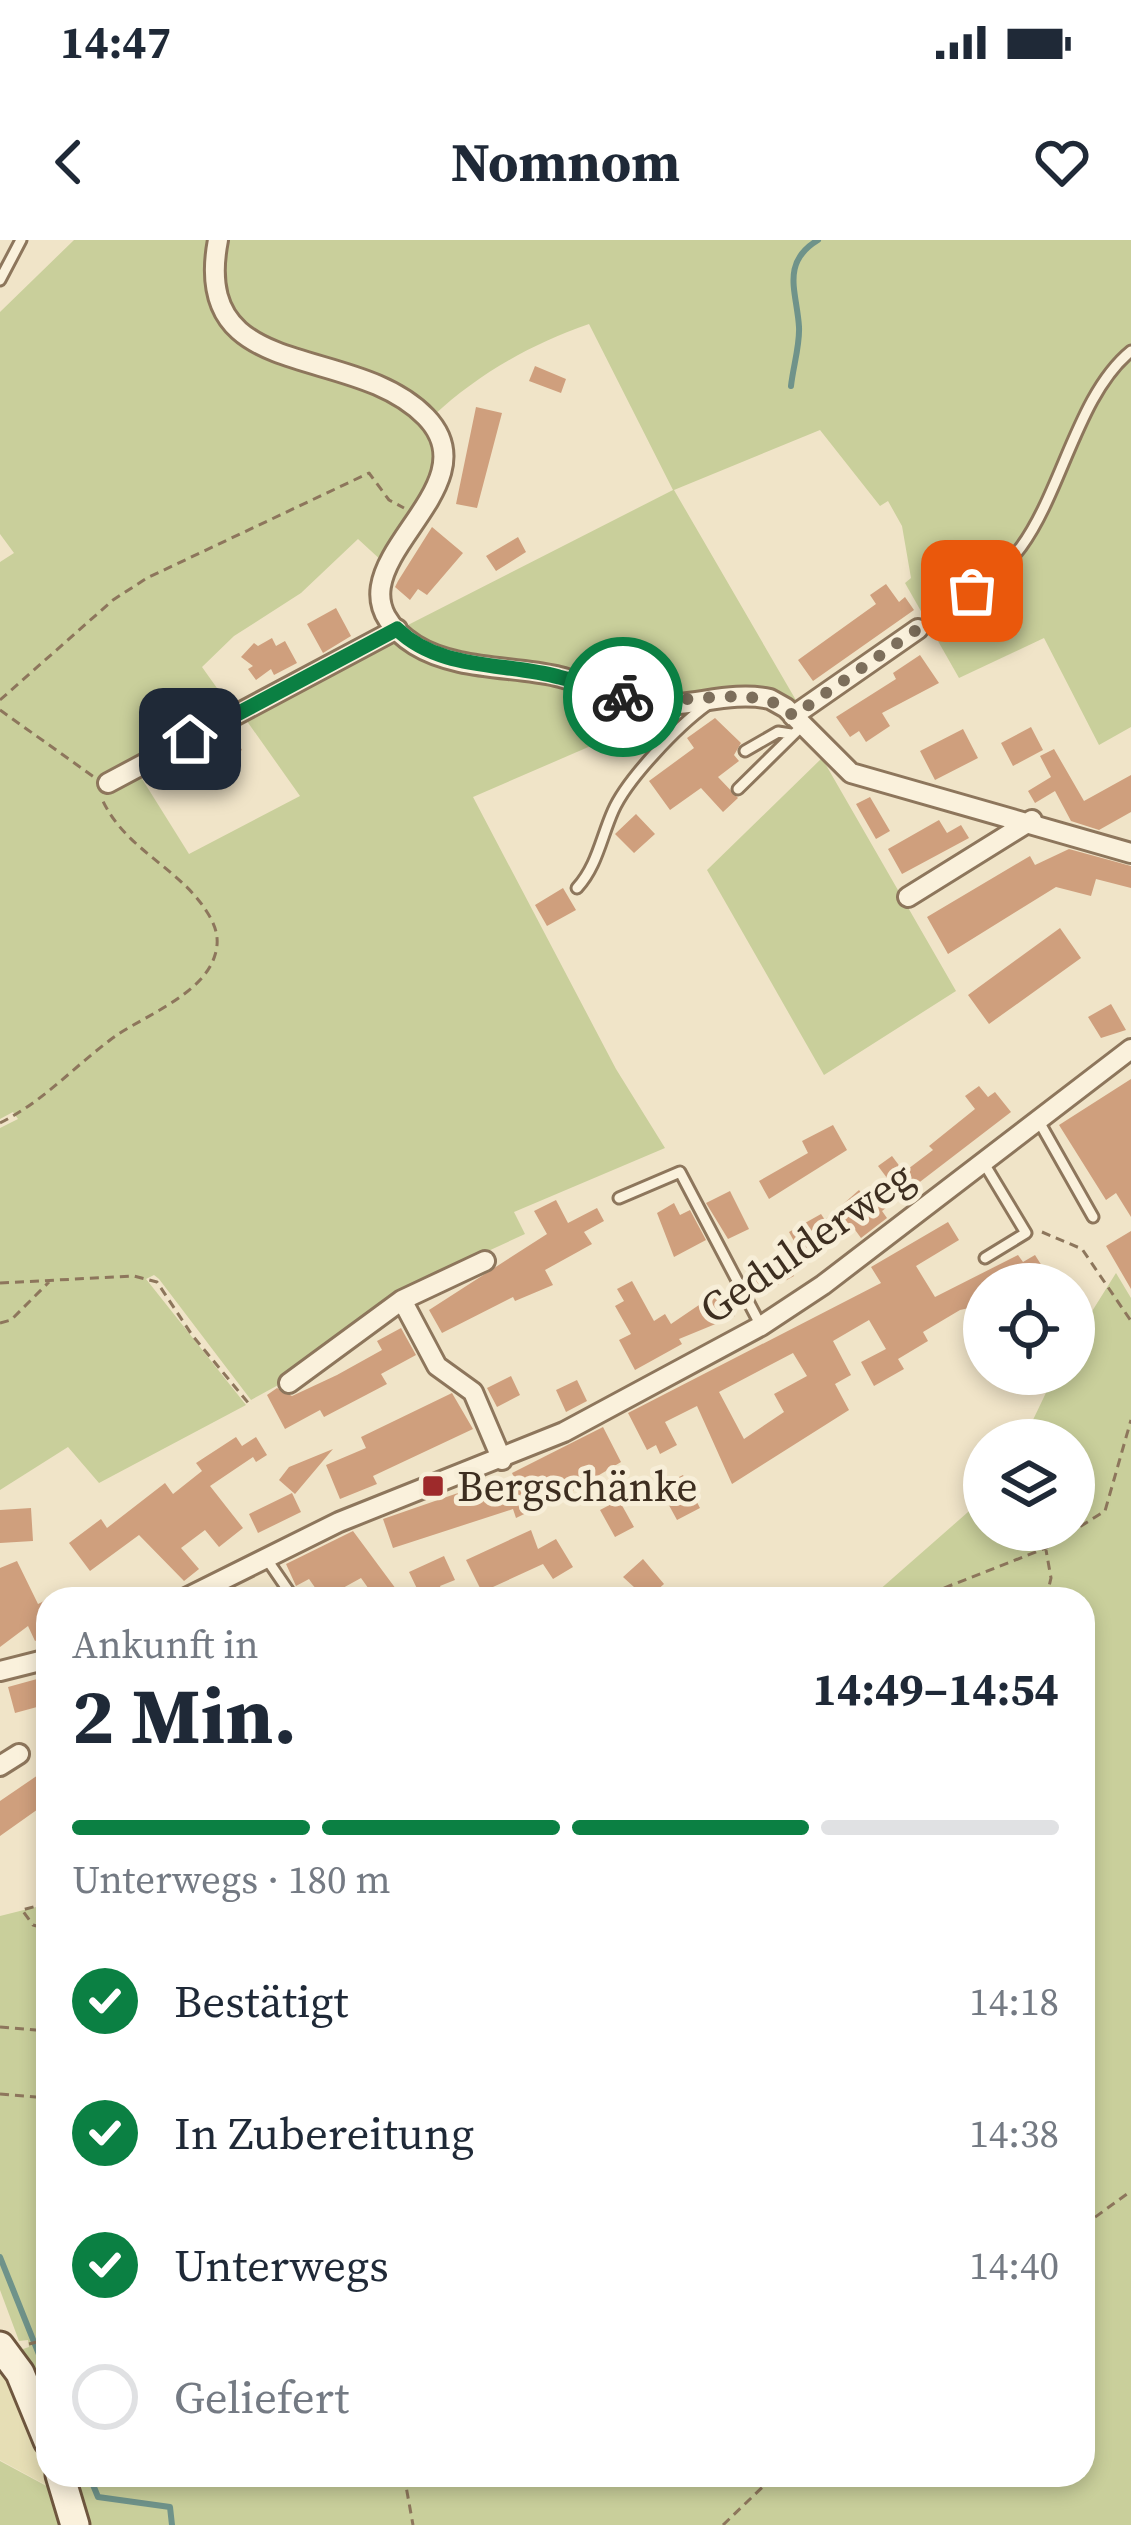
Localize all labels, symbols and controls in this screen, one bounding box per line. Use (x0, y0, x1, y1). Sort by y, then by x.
text: 14:47 (60, 11, 171, 73)
text: Nomnom (451, 125, 680, 199)
icon: back (36, 129, 102, 195)
icon: heart (1029, 129, 1095, 195)
pin (921, 540, 1023, 642)
icon: bag (939, 558, 1005, 624)
courier (563, 637, 683, 757)
icon: bike (590, 664, 656, 730)
pin (139, 688, 241, 790)
icon: home (157, 706, 223, 772)
street label: Gedulderweg (688, 1147, 924, 1337)
map controls (963, 1263, 1095, 1551)
button: locate (963, 1263, 1095, 1395)
button: layers (963, 1419, 1095, 1551)
place label: Bergschänke (457, 1457, 698, 1515)
marker: Bergschänke (420, 1473, 446, 1499)
text: Ankunft in (72, 1618, 259, 1671)
text: 14:49–14:54 (813, 1658, 1059, 1720)
text: 2 Min. (72, 1662, 297, 1769)
text: Unterwegs · 180 m (72, 1853, 391, 1906)
icon: check (72, 1968, 138, 2034)
text: Bestätigt (174, 1970, 348, 2032)
text: 14:18 (969, 1975, 1059, 2028)
icon: check (72, 2100, 138, 2166)
text: In Zubereitung (174, 2102, 474, 2164)
text: 14:38 (969, 2107, 1059, 2160)
icon: check (72, 2232, 138, 2298)
text: Unterwegs (174, 2234, 389, 2296)
text: 14:40 (969, 2239, 1059, 2292)
text: Geliefert (174, 2366, 349, 2428)

